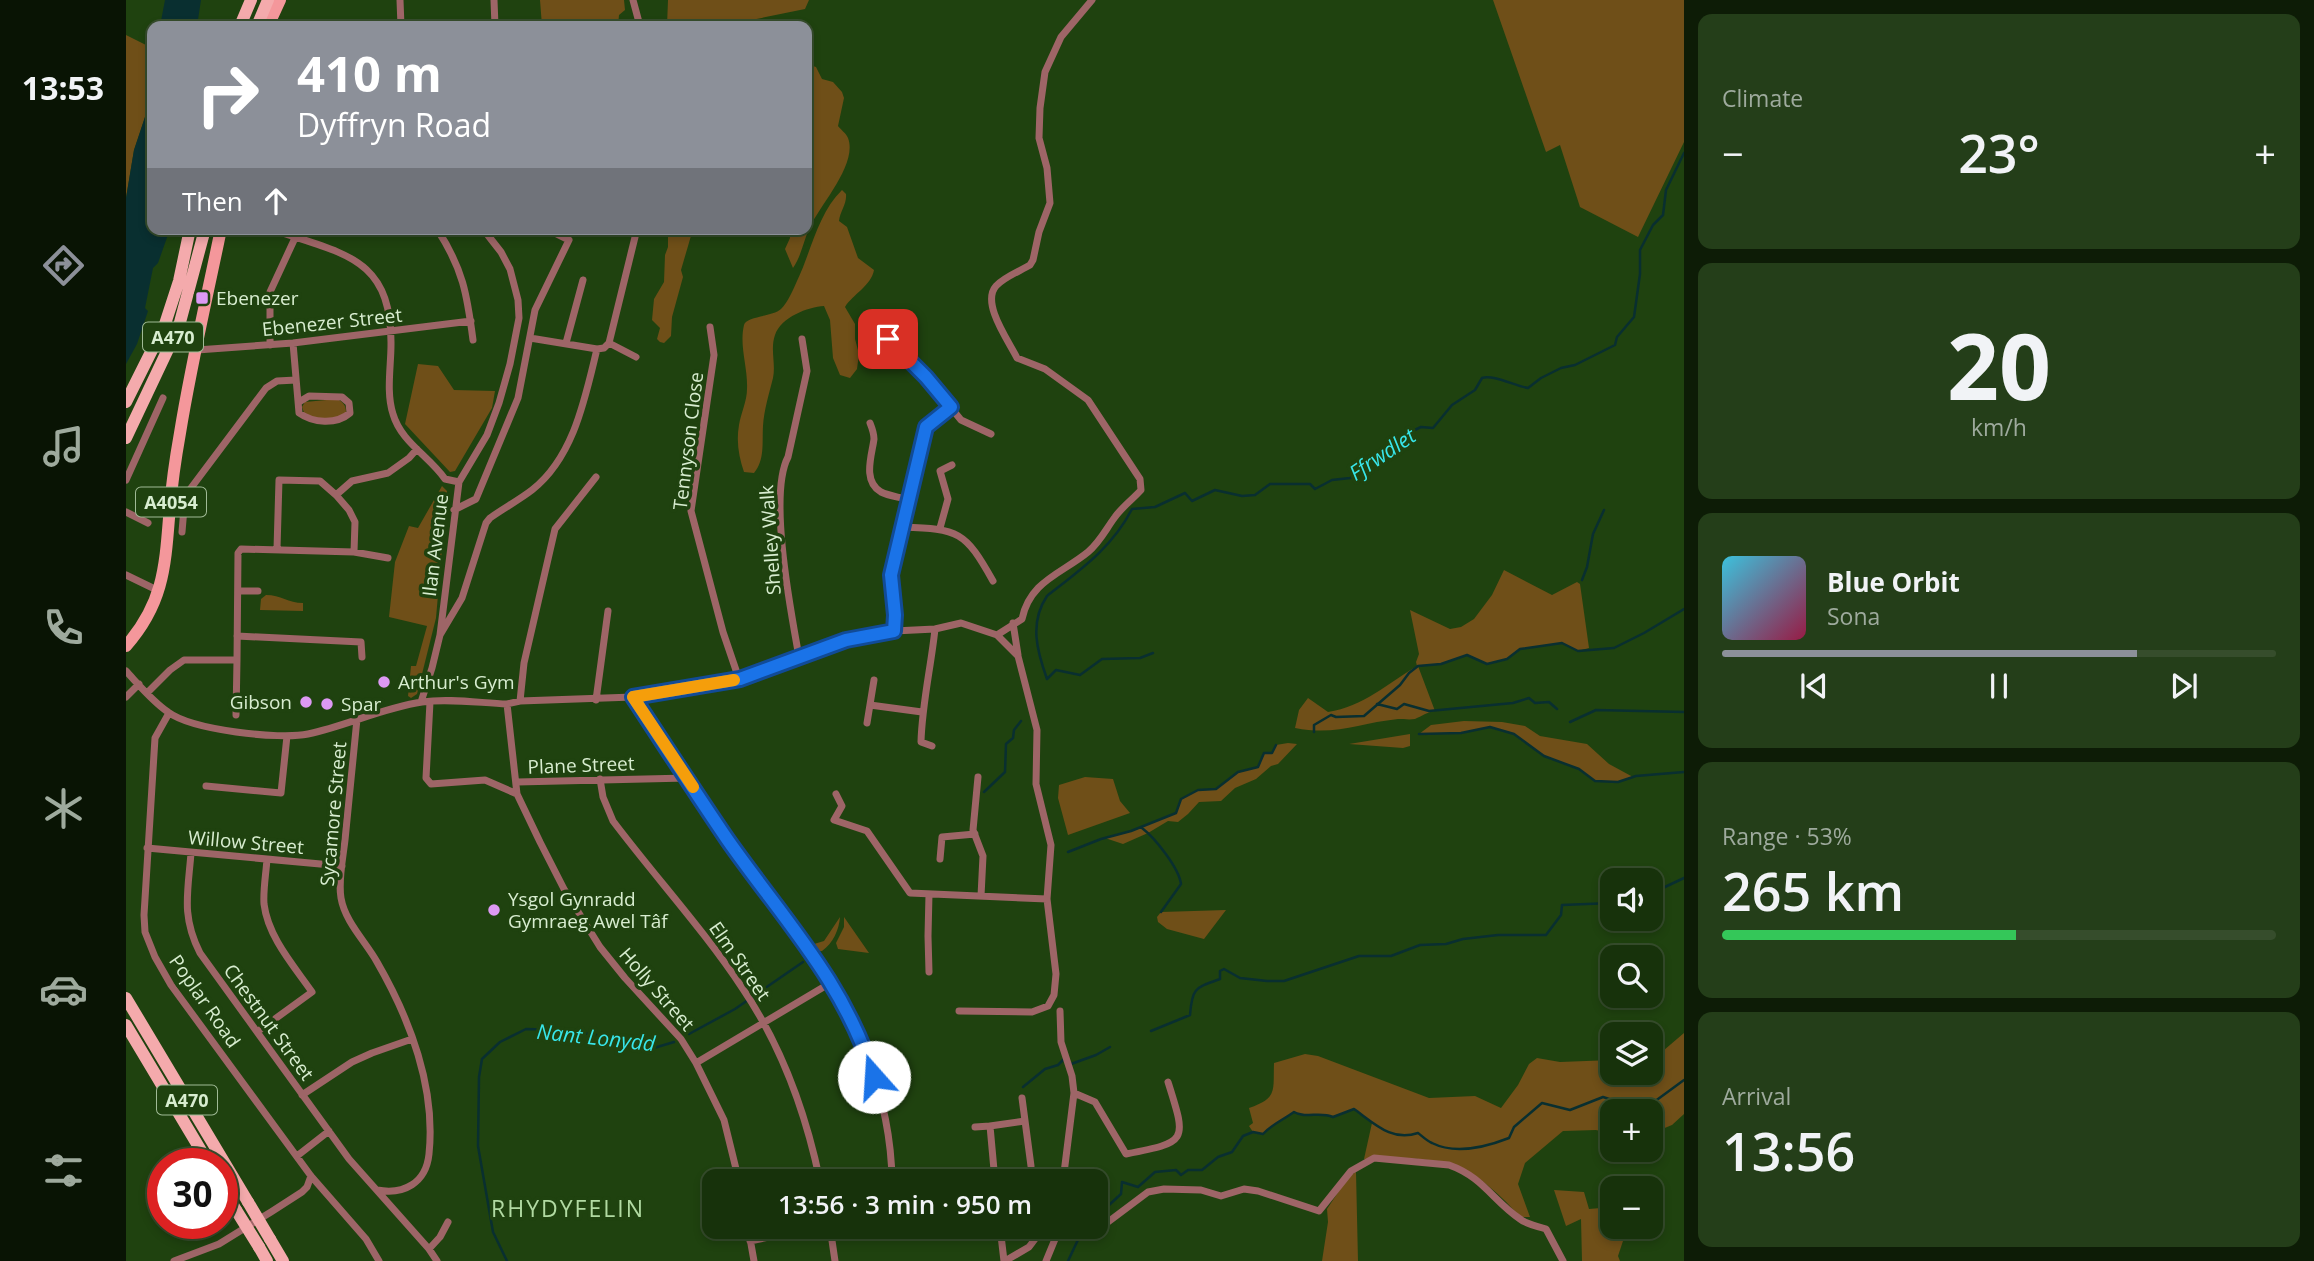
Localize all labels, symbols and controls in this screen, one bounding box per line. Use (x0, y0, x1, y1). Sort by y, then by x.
text: 410 m (297, 40, 442, 106)
icon: right (182, 49, 273, 140)
text: 13:53 (22, 66, 104, 109)
text: Climate (1722, 82, 1803, 114)
text: Dyffryn Road (297, 103, 491, 146)
text: 23° (1958, 117, 2040, 188)
text: − (1722, 127, 1744, 179)
text: + (2254, 127, 2276, 179)
icon: ahead (257, 182, 295, 220)
text: Then (182, 183, 243, 219)
icon: directions (39, 241, 88, 290)
place label: Ebenezer (216, 285, 299, 311)
marker: Ebenezer (194, 290, 210, 306)
street label: Ebenezer Street (261, 302, 403, 342)
text: 20 (1947, 303, 2051, 427)
pin (858, 309, 918, 369)
icon: arrive (869, 320, 907, 358)
road number: A470 (143, 323, 203, 352)
street label: Tennyson Close (667, 370, 709, 512)
text: km/h (1971, 411, 2027, 443)
water label: Ffrwdlet (1343, 421, 1422, 487)
icon: music (39, 422, 88, 471)
street label: Shelley Walk (753, 484, 787, 596)
road number: A4054 (136, 488, 206, 516)
street label: Ilan Avenue (416, 492, 454, 598)
text: Blue Orbit (1827, 564, 1960, 600)
text: Sona (1827, 600, 1880, 632)
icon: phone (39, 603, 88, 652)
icon: previous (1795, 667, 1833, 705)
icon: pause (1980, 667, 2018, 705)
icon: next (2165, 667, 2203, 705)
place label: Arthur's Gym (398, 669, 515, 695)
marker: Arthur's Gym (376, 674, 392, 690)
place label: Gibson (230, 689, 292, 715)
place label: Spar (341, 691, 382, 717)
marker: Gibson (298, 694, 314, 710)
marker: Spar (319, 696, 335, 712)
street label: Sycamore Street (314, 740, 352, 887)
street label: Plane Street (527, 750, 635, 780)
icon: climate (39, 784, 88, 833)
text: Range · 53% (1722, 820, 1852, 852)
street label: Willow Street (187, 824, 305, 860)
text: 265 km (1722, 855, 1904, 926)
map controls (1600, 868, 1663, 1239)
button: sound (1600, 868, 1663, 931)
place label: Ysgol Gynradd Gymraeg Awel Tâf (508, 886, 669, 934)
marker: Ysgol Gynradd Gymraeg Awel Tâf (486, 902, 502, 918)
street label: Elm Street (703, 916, 777, 1006)
street label: Holly Street (614, 942, 701, 1036)
button: search (1600, 945, 1663, 1008)
street label: Poplar Road (163, 949, 247, 1053)
street label: Chestnut Street (218, 958, 320, 1086)
icon: car (39, 965, 88, 1014)
water label: Nant Lonydd (535, 1017, 658, 1057)
button: layers (1600, 1022, 1663, 1085)
position arrow (837, 1040, 911, 1114)
text: Arrival (1722, 1080, 1791, 1112)
road number: A470 (157, 1086, 217, 1114)
button: + (1600, 1099, 1663, 1162)
text: 13:56 (1722, 1115, 1855, 1186)
icon: filters (39, 1146, 88, 1195)
speed limit sign: 30 (147, 1148, 238, 1239)
button: − (1600, 1176, 1663, 1239)
text: 13:56 · 3 min · 950 m (778, 1186, 1032, 1222)
district label: RHYDYFELIN (491, 1192, 645, 1224)

